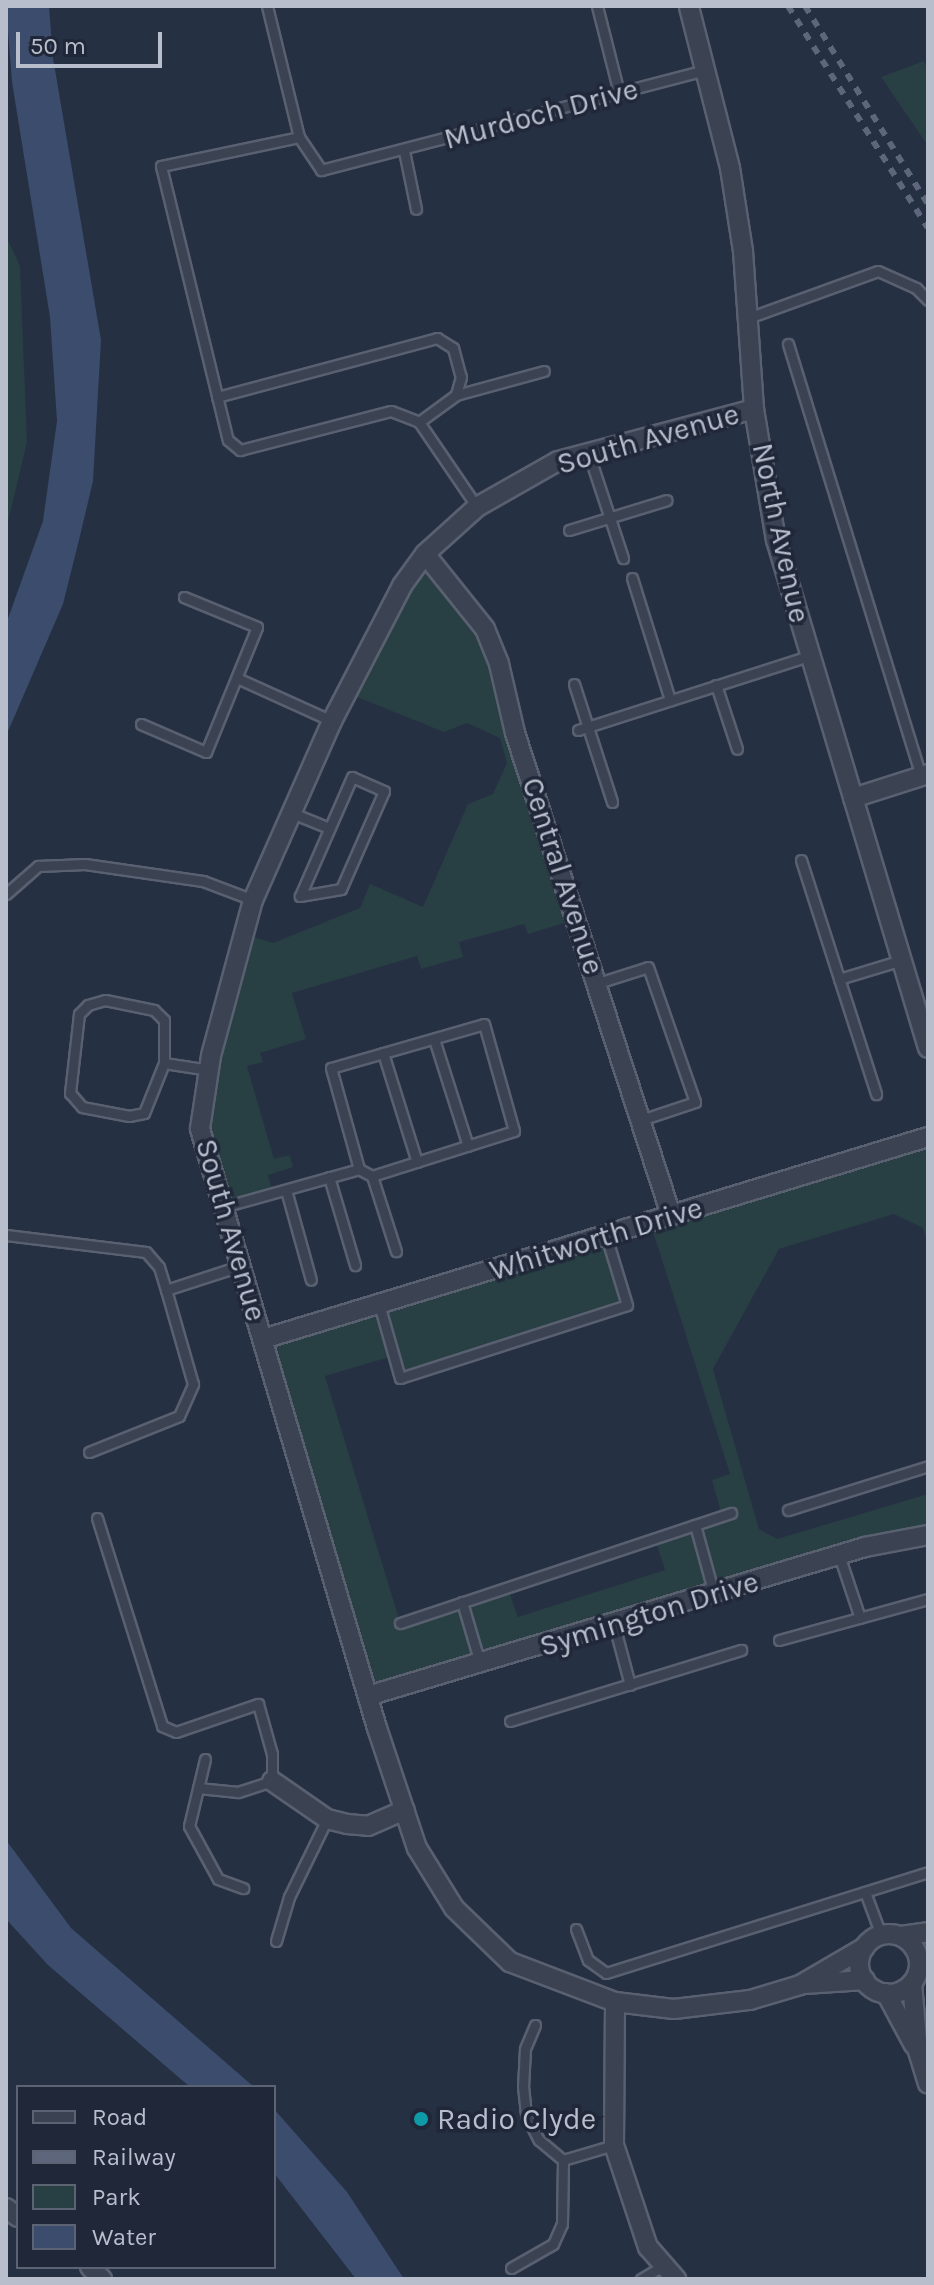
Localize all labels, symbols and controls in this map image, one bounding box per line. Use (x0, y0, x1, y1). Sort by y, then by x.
scale bar (20, 16, 166, 66)
text: 50 m (30, 32, 86, 60)
street label: Murdoch Drive (440, 71, 642, 157)
street label: South Avenue (553, 396, 743, 482)
street label: North Avenue (744, 440, 818, 626)
street label: Central Avenue (514, 773, 612, 979)
street label: South Avenue (188, 1135, 274, 1325)
street label: Whitworth Drive (485, 1190, 707, 1288)
street label: Symington Drive (535, 1564, 763, 1664)
legend (16, 2085, 276, 2269)
place label: Radio Clyde (437, 2101, 596, 2137)
text: Road (92, 2103, 147, 2131)
marker: Radio Clyde (412, 2110, 430, 2128)
text: Railway (92, 2143, 176, 2171)
text: Park (92, 2183, 141, 2211)
text: Water (92, 2223, 156, 2251)

